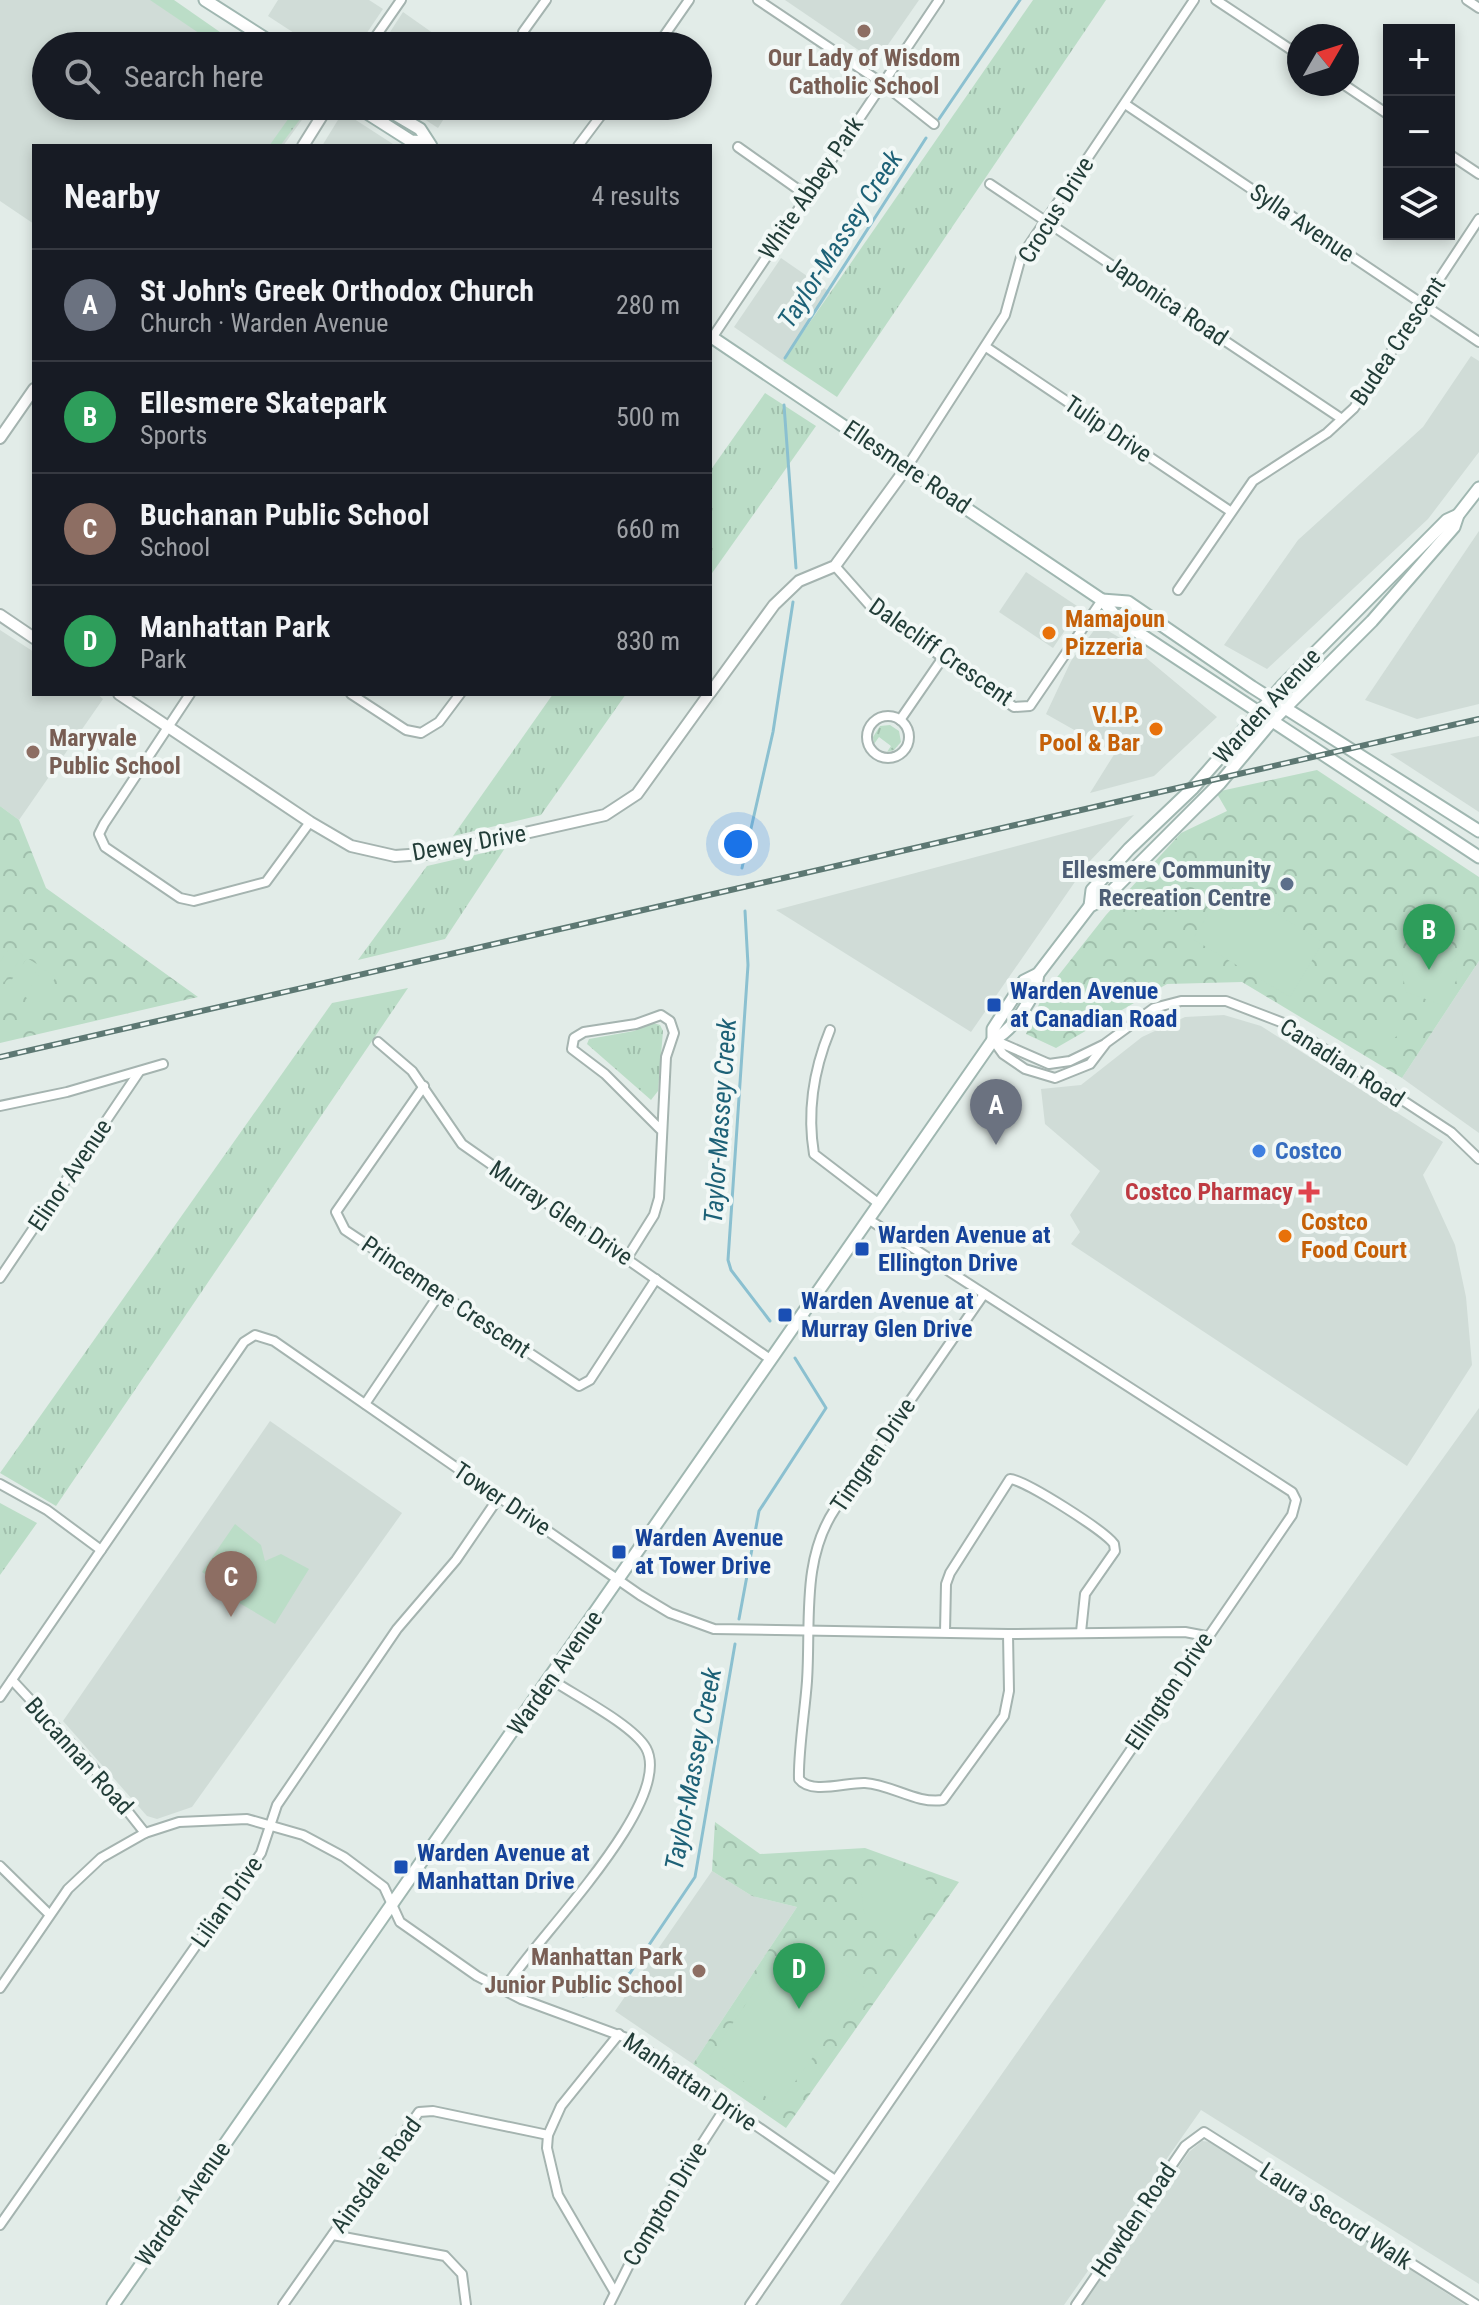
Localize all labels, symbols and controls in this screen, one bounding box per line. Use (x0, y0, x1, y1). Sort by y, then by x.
marker: Our Lady of Wisdom Catholic School (855, 22, 873, 40)
north arrow (1287, 24, 1359, 96)
map controls (1383, 24, 1455, 240)
button: + (1383, 24, 1455, 96)
search box (32, 32, 712, 120)
place label: Our Lady of Wisdom Catholic School (768, 44, 960, 100)
icon: search (60, 54, 104, 98)
text: Search here (124, 59, 264, 94)
button: − (1383, 96, 1455, 168)
street label: White Abbey Park (753, 111, 869, 265)
water label: Taylor-Massey Creek (771, 144, 909, 333)
street label: Crocus Drive (1012, 152, 1100, 268)
button: layers (1383, 168, 1455, 240)
text: Nearby (64, 176, 160, 216)
street label: Sylla Avenue (1245, 178, 1359, 268)
text: 4 results (591, 181, 680, 211)
street label: Japonica Road (1101, 250, 1233, 352)
street label: Budea Crescent (1345, 271, 1451, 411)
text: St John's Greek Orthodox Church (140, 273, 534, 308)
text: A (82, 290, 98, 320)
text: 280 m (616, 290, 680, 320)
text: Church · Warden Avenue (140, 308, 388, 338)
text: Ellesmere Skatepark (140, 385, 387, 420)
street label: Tulip Drive (1059, 390, 1157, 468)
text: B (83, 402, 97, 432)
text: 500 m (616, 402, 680, 432)
street label: Ellesmere Road (838, 414, 976, 520)
text: Sports (140, 420, 207, 450)
text: Buchanan Public School (140, 497, 430, 532)
text: C (83, 514, 97, 544)
text: 660 m (616, 514, 680, 544)
text: School (140, 532, 210, 562)
street label: Dalecliff Crescent (864, 592, 1018, 712)
place label: Mamajoun Pizzeria (1065, 605, 1165, 661)
text: Manhattan Park (140, 609, 330, 644)
marker: Mamajoun Pizzeria (1040, 624, 1058, 642)
text: D (83, 626, 97, 656)
text: 830 m (616, 626, 680, 656)
street label: Warden Avenue (1208, 642, 1326, 770)
text: Park (140, 644, 186, 674)
place label: V.I.P. Pool & Bar (1039, 701, 1140, 757)
marker: V.I.P. Pool & Bar (1147, 720, 1165, 738)
place label: Maryvale Public School (49, 724, 181, 780)
marker: Maryvale Public School (24, 743, 42, 761)
street label: Dewey Drive (410, 819, 528, 867)
your location (718, 824, 758, 864)
place label: Ellesmere Community Recreation Centre (1062, 856, 1271, 912)
marker: Ellesmere Community Recreation Centre (1278, 875, 1296, 893)
pin: B (1403, 904, 1455, 970)
place label: Warden Avenue at Canadian Road (1010, 977, 1177, 1033)
marker: Warden Avenue at Canadian Road (985, 996, 1003, 1014)
street label: Canadian Road (1275, 1012, 1409, 1114)
water label: Taylor-Massey Creek (698, 1017, 742, 1225)
pin: A (970, 1079, 1022, 1145)
street label: Elinor Avenue (22, 1114, 118, 1236)
place label: Costco (1275, 1137, 1342, 1165)
marker: Costco (1250, 1142, 1268, 1160)
street label: Murray Glen Drive (484, 1155, 638, 1271)
place label: Costco Pharmacy (1125, 1178, 1293, 1206)
marker: Costco Pharmacy (1300, 1183, 1318, 1201)
place label: Costco Food Court (1301, 1208, 1407, 1264)
place label: Warden Avenue at Ellington Drive (878, 1221, 1051, 1277)
marker: Costco Food Court (1276, 1227, 1294, 1245)
street label: Princemere Crescent (356, 1230, 536, 1364)
marker: Warden Avenue at Ellington Drive (853, 1240, 871, 1258)
place label: Warden Avenue at Murray Glen Drive (801, 1287, 974, 1343)
marker: Warden Avenue at Murray Glen Drive (776, 1306, 794, 1324)
street label: Timgren Drive (825, 1393, 921, 1517)
street label: Tower Drive (448, 1456, 556, 1542)
place label: Warden Avenue at Tower Drive (635, 1524, 783, 1580)
marker: Warden Avenue at Tower Drive (610, 1543, 628, 1561)
pin: C (205, 1551, 257, 1617)
street label: Warden Avenue (502, 1605, 608, 1741)
street label: Ellington Drive (1119, 1627, 1219, 1755)
water label: Taylor-Massey Creek (659, 1665, 727, 1873)
street label: Bucannan Road (19, 1692, 139, 1820)
place label: Warden Avenue at Manhattan Drive (417, 1839, 590, 1895)
street label: Lilian Drive (186, 1851, 268, 1953)
marker: Warden Avenue at Manhattan Drive (392, 1858, 410, 1876)
place label: Manhattan Park Junior Public School (484, 1943, 684, 1999)
pin: D (773, 1943, 825, 2009)
marker: Manhattan Park Junior Public School (690, 1962, 708, 1980)
street label: Manhattan Drive (618, 2027, 762, 2137)
street label: Ainsdale Road (325, 2112, 427, 2238)
street label: Warden Avenue (130, 2136, 236, 2272)
street label: Compton Drive (617, 2137, 713, 2271)
street label: Laura Secord Walk (1255, 2156, 1417, 2276)
street label: Howden Road (1086, 2158, 1182, 2282)

